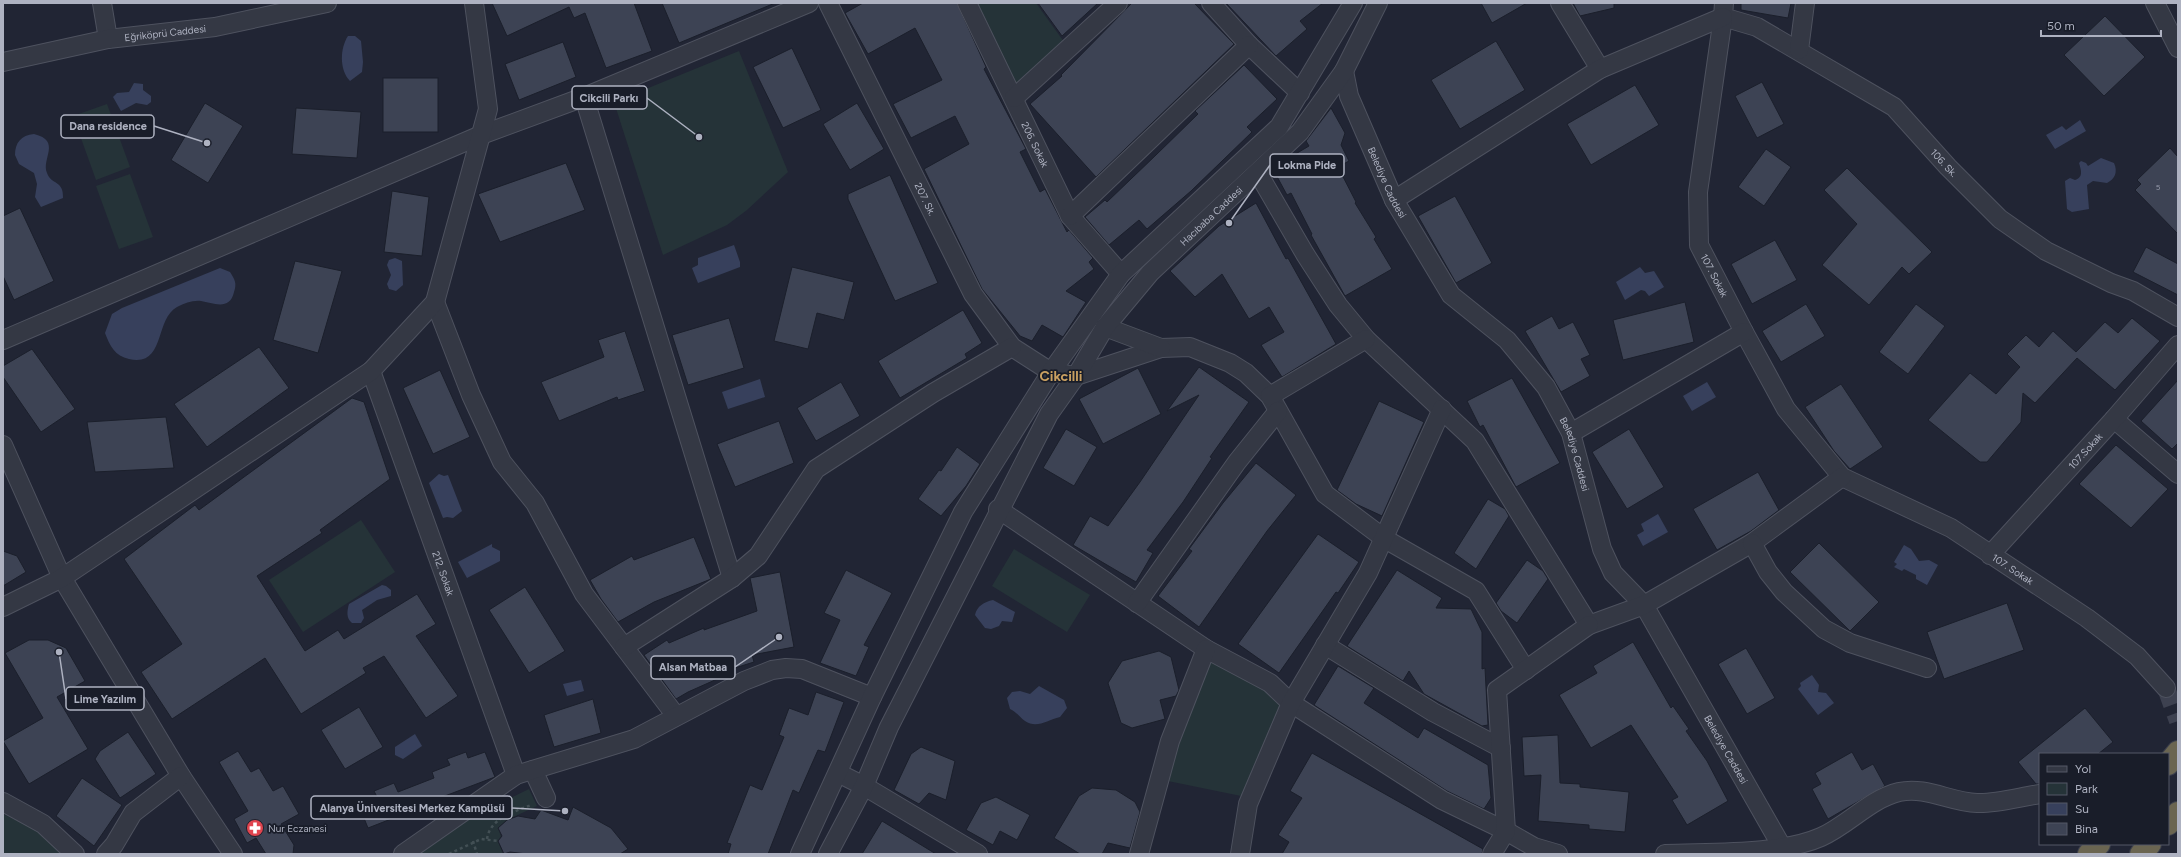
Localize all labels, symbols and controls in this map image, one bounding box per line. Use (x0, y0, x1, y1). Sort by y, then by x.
scale bar (2041, 12, 2161, 38)
text: 50 m (2047, 19, 2075, 33)
street label: Eğriköprü Caddesi (124, 22, 207, 44)
callout: Cikcili Parkı (572, 86, 647, 109)
text: Cikcili Parkı (580, 92, 639, 105)
callout: Dana residence (61, 115, 154, 138)
street label: 206. Sokak (1019, 119, 1052, 169)
text: Dana residence (69, 120, 147, 133)
street label: Belediye Caddesi (1365, 145, 1410, 220)
street label: 106. Sk. (1928, 146, 1960, 179)
callout: Lokma Pide (1270, 154, 1344, 177)
text: Lokma Pide (1278, 159, 1336, 172)
street label: 207. Sk. (912, 180, 939, 218)
house number: 5 (2156, 182, 2161, 192)
street label: Hacıbaba Caddesi (1177, 183, 1245, 248)
street label: 107. Sokak (1698, 251, 1731, 299)
district label: Cikcilli (1040, 368, 1082, 385)
street label: Belediye Caddesi (1557, 415, 1593, 492)
street label: 107.Sokak (2065, 430, 2105, 472)
street label: 212. Sokak (430, 549, 458, 598)
street label: 107. Sokak (1990, 550, 2036, 587)
callout: Alsan Matbaa (651, 656, 735, 679)
text: Alsan Matbaa (659, 661, 727, 674)
callout: Lime Yazılım (66, 687, 144, 710)
text: Lime Yazılım (74, 693, 137, 706)
street label: Belediye Caddesi (1702, 713, 1751, 786)
legend (2039, 753, 2169, 845)
text: Yol (2075, 762, 2091, 776)
text: Park (2075, 782, 2098, 796)
callout: Alanya Üniversitesi Merkez Kampüsü (311, 796, 512, 819)
text: Alanya Üniversitesi Merkez Kampüsü (319, 801, 505, 815)
text: Su (2075, 802, 2089, 816)
pharmacy icon: Nur Eczanesi (245, 818, 265, 838)
place label: Nur Eczanesi (268, 822, 327, 835)
text: Bina (2075, 822, 2098, 836)

